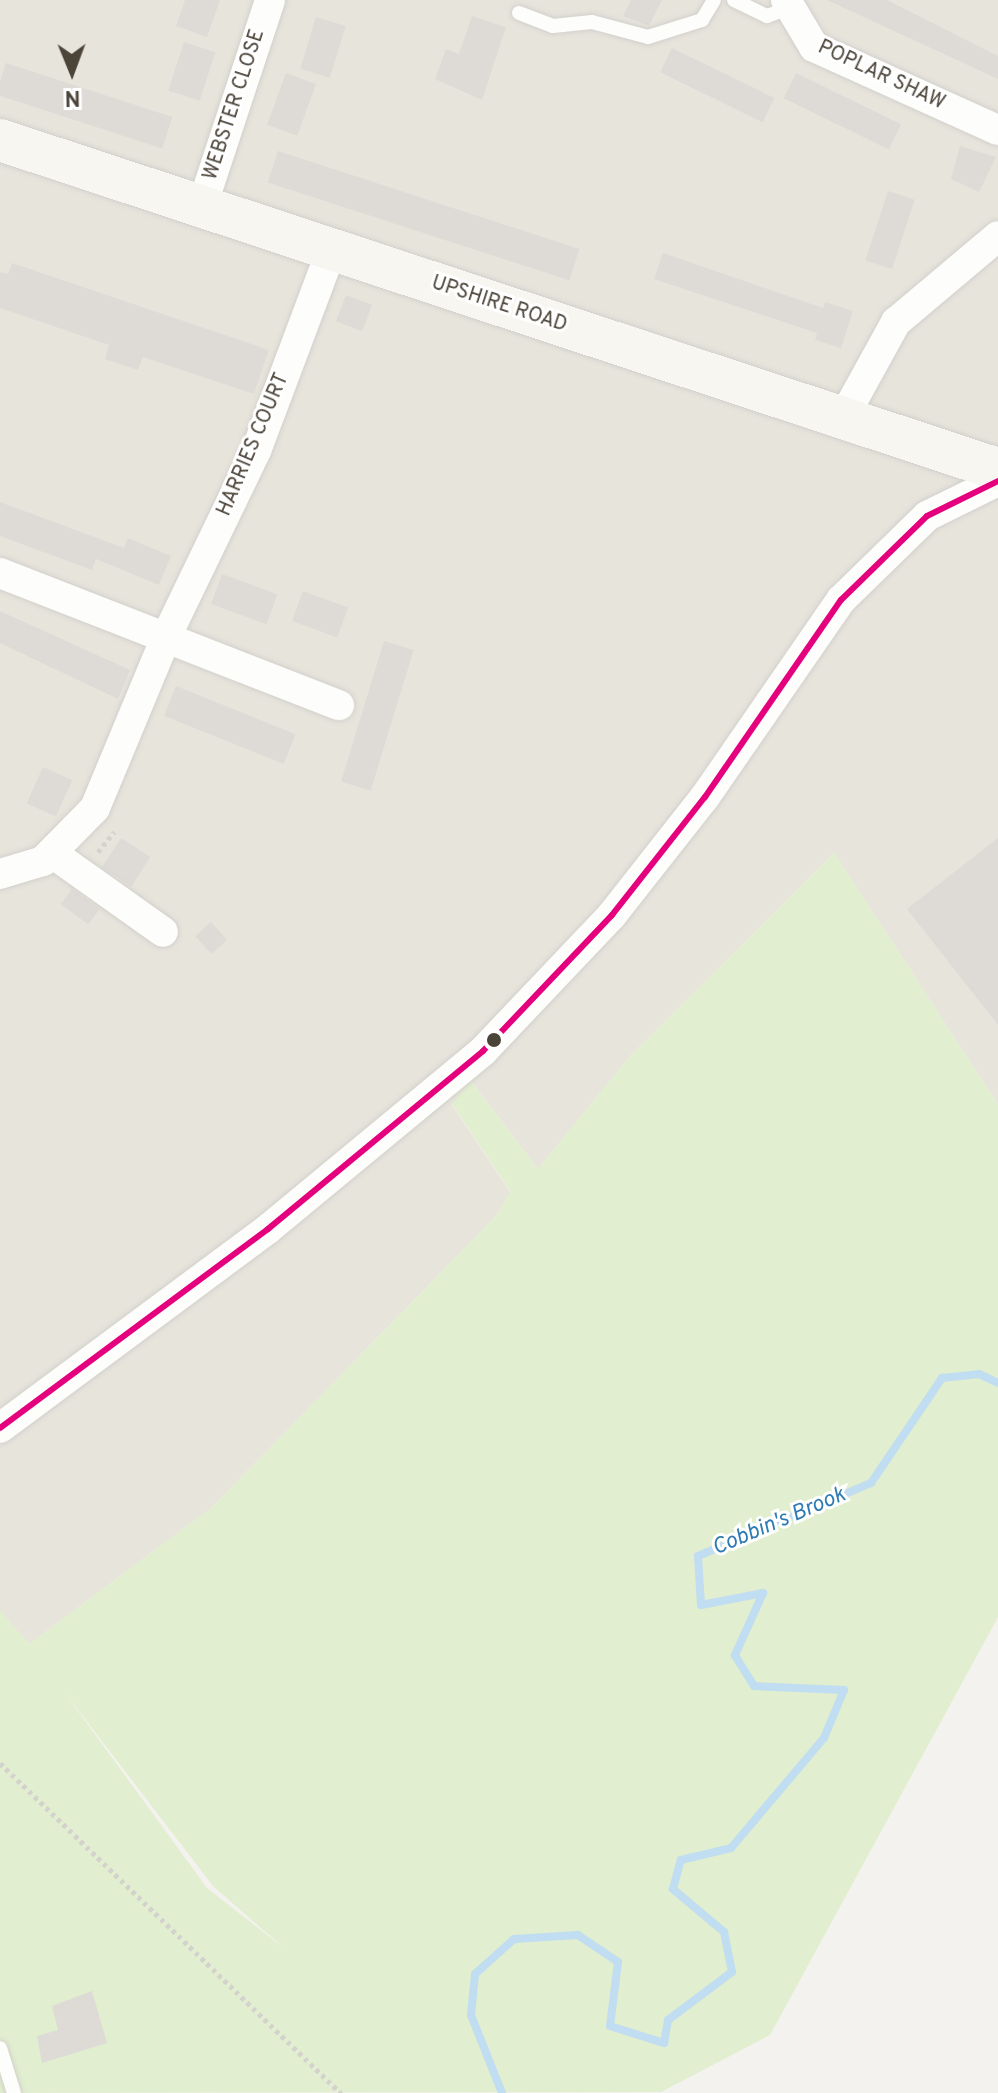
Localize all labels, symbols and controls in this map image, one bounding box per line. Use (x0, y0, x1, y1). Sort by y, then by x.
street label: WEBSTER CLOSE (199, 27, 271, 183)
north arrow (32, 32, 112, 112)
street label: POPLAR SHAW (814, 36, 948, 116)
text: N (64, 83, 81, 110)
street label: UPSHIRE ROAD (428, 272, 570, 338)
street label: HARRIES COURT (213, 370, 295, 520)
unlabelled marker (486, 1032, 502, 1048)
water label: Cobbin's Brook (708, 1482, 850, 1562)

